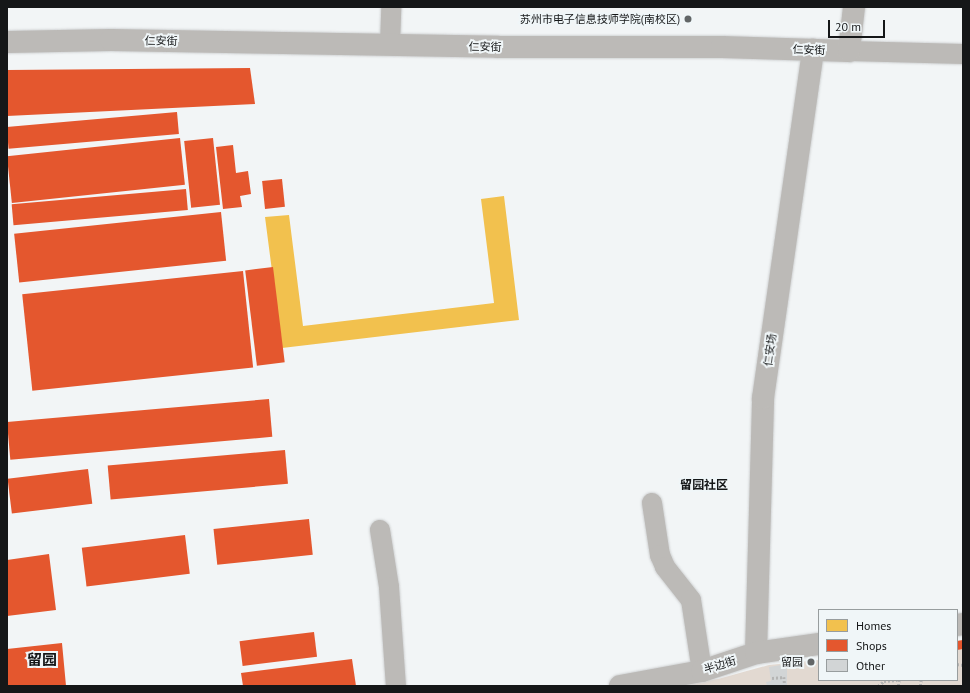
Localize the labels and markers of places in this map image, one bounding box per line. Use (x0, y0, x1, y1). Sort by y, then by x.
place label: 苏州市电子信息技师学院(南校区) (520, 12, 680, 26)
marker: 苏州市电子信息技师学院(南校区) (683, 14, 693, 24)
place label: 留园 (781, 655, 803, 669)
marker: 留园 (806, 657, 816, 667)

